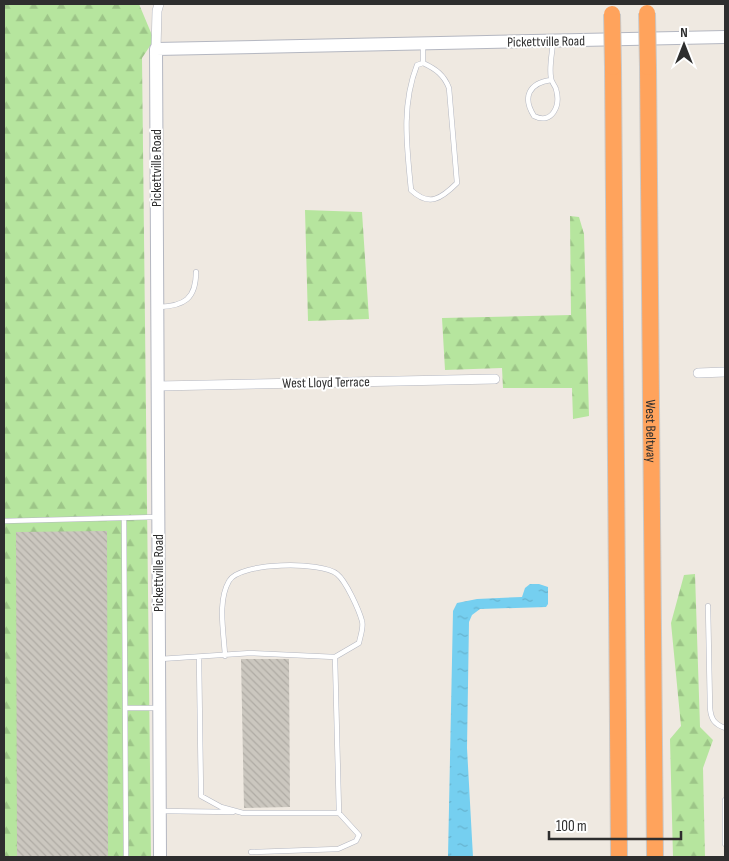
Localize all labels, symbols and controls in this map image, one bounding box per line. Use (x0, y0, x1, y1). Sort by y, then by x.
north arrow (659, 20, 709, 70)
text: N (680, 24, 688, 41)
street label: Pickettville Road (507, 32, 585, 51)
street label: Pickettville Road (148, 129, 165, 207)
street label: West Lloyd Terrace (282, 373, 370, 392)
street label: West Beltway (642, 399, 660, 463)
street label: Pickettville Road (150, 534, 167, 612)
scale bar (549, 808, 682, 840)
text: 100 m (556, 817, 587, 836)

